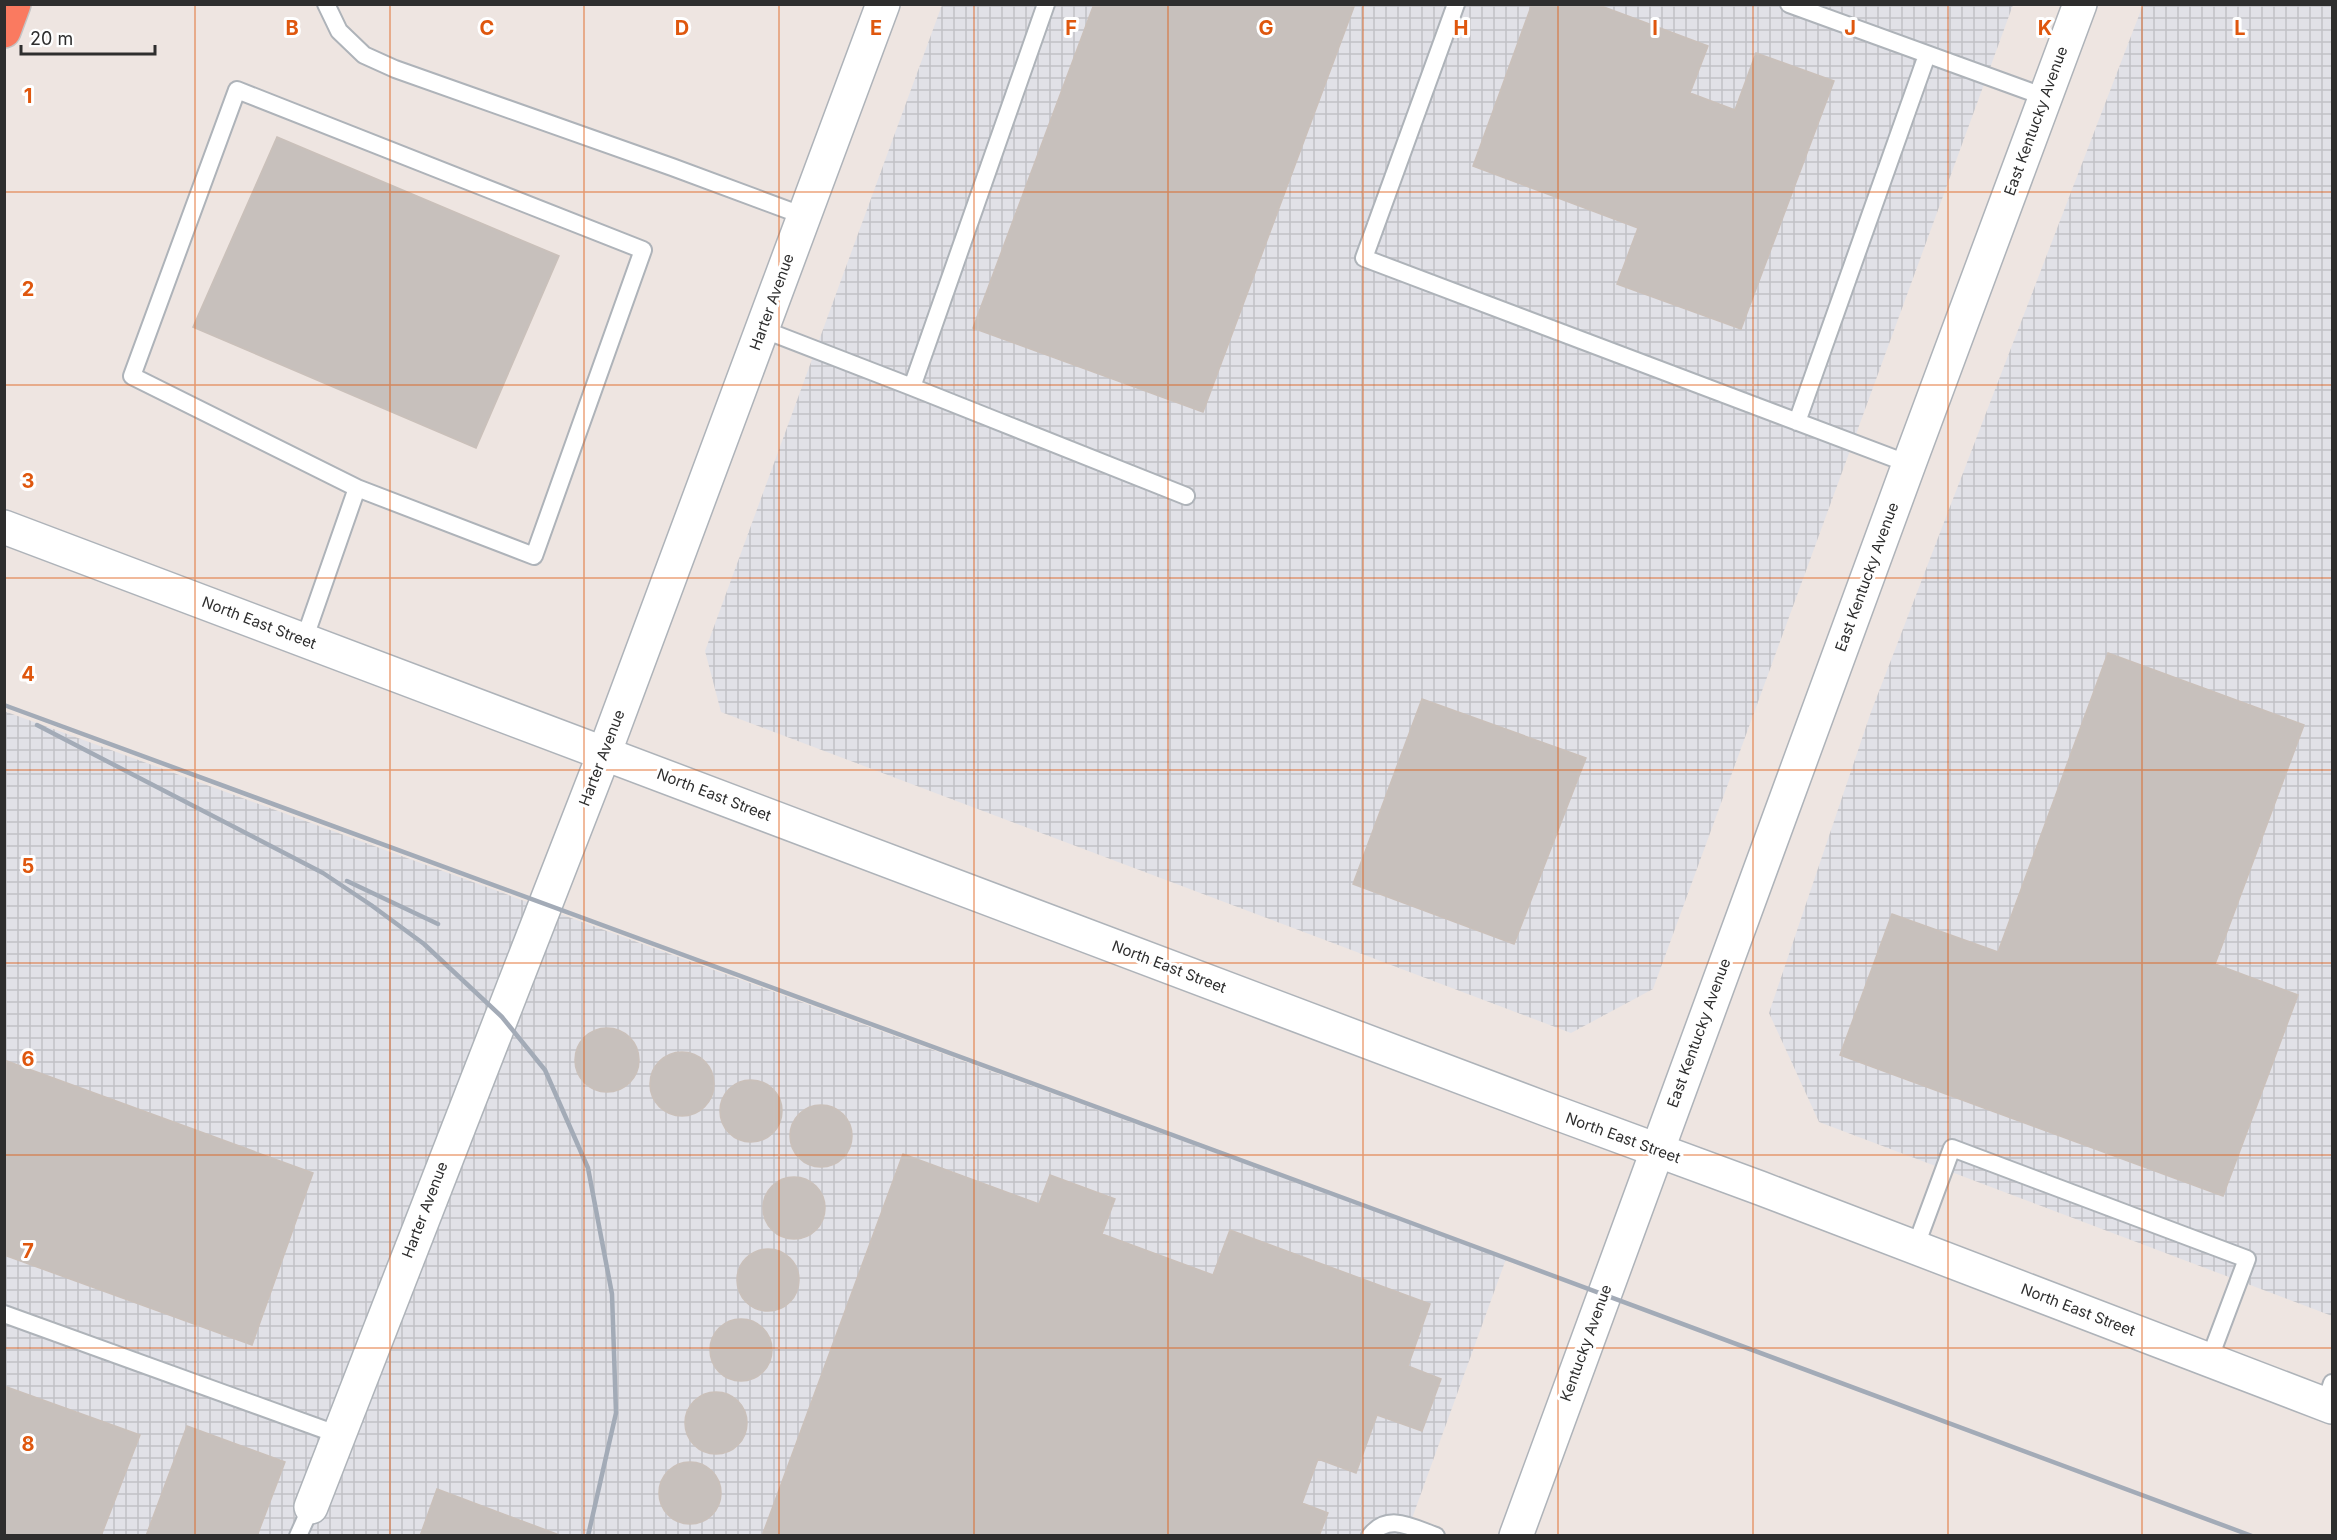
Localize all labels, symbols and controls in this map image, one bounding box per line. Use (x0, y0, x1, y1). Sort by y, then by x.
text: B (285, 16, 299, 40)
text: C (480, 16, 494, 40)
text: D (675, 16, 689, 40)
text: E (870, 16, 882, 40)
text: F (1065, 16, 1077, 40)
text: G (1258, 16, 1274, 40)
text: H (1454, 16, 1468, 40)
text: I (1652, 16, 1658, 40)
text: J (1844, 16, 1856, 40)
text: K (2038, 16, 2052, 40)
text: L (2234, 16, 2246, 40)
scale bar (21, 18, 154, 56)
text: 20 m (30, 28, 73, 49)
street label: East Kentucky Avenue (2000, 44, 2071, 198)
text: 1 (24, 84, 32, 108)
street label: Harter Avenue (745, 251, 798, 353)
text: 2 (22, 277, 34, 301)
text: 3 (22, 469, 34, 493)
street label: East Kentucky Avenue (1831, 500, 1902, 654)
street label: North East Street (199, 592, 319, 653)
text: 4 (21, 662, 35, 686)
street label: Harter Avenue (574, 707, 629, 809)
street label: North East Street (654, 764, 774, 825)
text: 5 (22, 854, 34, 878)
street label: North East Street (1109, 936, 1229, 997)
street label: East Kentucky Avenue (1663, 956, 1734, 1110)
text: 6 (22, 1047, 35, 1071)
street label: North East Street (1563, 1108, 1683, 1167)
street label: Harter Avenue (397, 1159, 452, 1261)
text: 7 (22, 1239, 34, 1263)
street label: North East Street (2018, 1279, 2138, 1340)
street label: Kentucky Avenue (1556, 1282, 1615, 1404)
text: 8 (21, 1432, 35, 1456)

